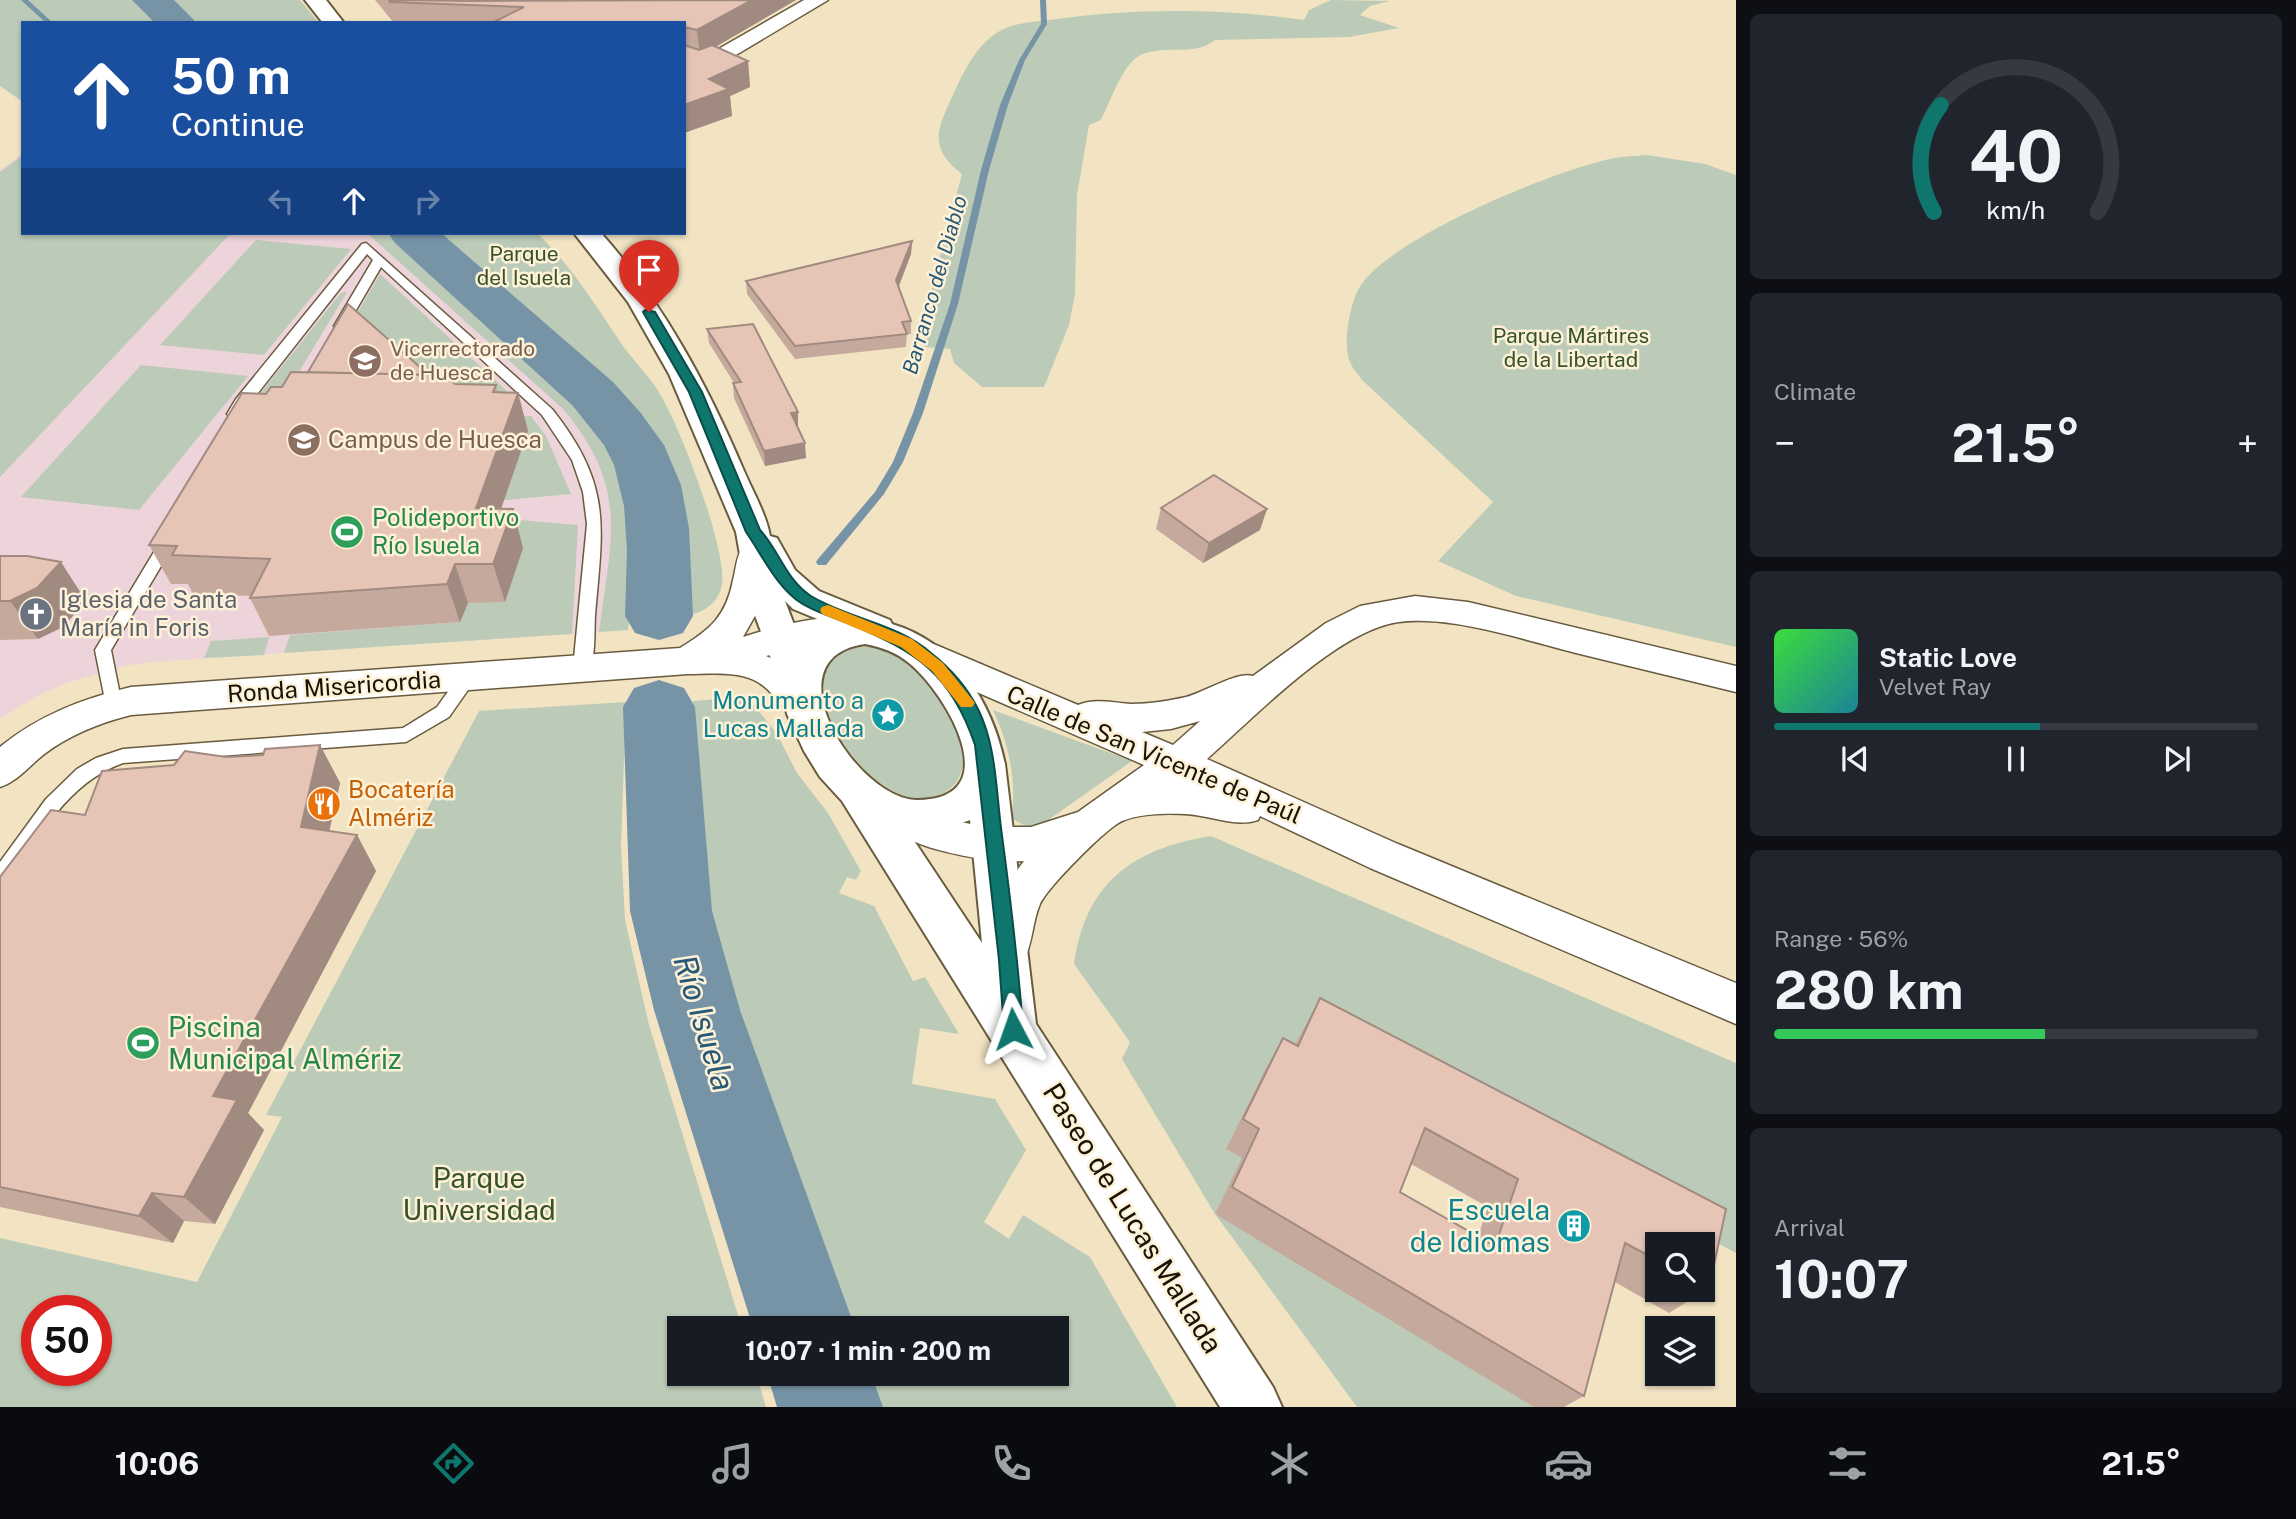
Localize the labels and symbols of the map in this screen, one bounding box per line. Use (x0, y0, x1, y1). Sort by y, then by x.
water label: Barranco del Diablo (897, 193, 972, 377)
pin (619, 240, 679, 312)
park label: Parque del Isuela (477, 241, 571, 290)
park label: Parque Mártires de la Libertad (1493, 323, 1649, 372)
place label: Vicerrectorado de Huesca (390, 336, 535, 385)
school or university icon: Vicerrectorado de Huesca (346, 342, 384, 380)
school or university icon: Campus de Huesca (285, 421, 323, 459)
place label: Campus de Huesca (328, 425, 542, 453)
place label: Polideportivo Río Isuela (372, 503, 519, 559)
sports icon: Polideportivo Río Isuela (328, 513, 366, 551)
place label: Iglesia de Santa María in Foris (60, 585, 237, 641)
church icon: Iglesia de Santa María in Foris (17, 595, 55, 633)
street label: Ronda Misericordia (226, 665, 442, 707)
street label: Calle de San Vicente de Paúl (1003, 679, 1306, 829)
place label: Monumento a Lucas Mallada (703, 686, 864, 742)
place icon: Monumento a Lucas Mallada (869, 696, 907, 734)
place label: Bocatería Almériz (348, 775, 454, 831)
restaurant icon: Bocatería Almériz (305, 785, 343, 823)
water label: Río Isuela (666, 951, 743, 1095)
position arrow (976, 992, 1050, 1066)
place label: Piscina Municipal Almériz (168, 1010, 401, 1075)
sports icon: Piscina Municipal Almériz (124, 1024, 162, 1062)
street label: Paseo de Lucas Mallada (1037, 1077, 1230, 1359)
park label: Parque Universidad (402, 1161, 556, 1226)
place label: Escuela de Idiomas (1410, 1193, 1550, 1258)
building icon: Escuela de Idiomas (1555, 1207, 1593, 1245)
speed limit sign: 50 (21, 1295, 112, 1386)

